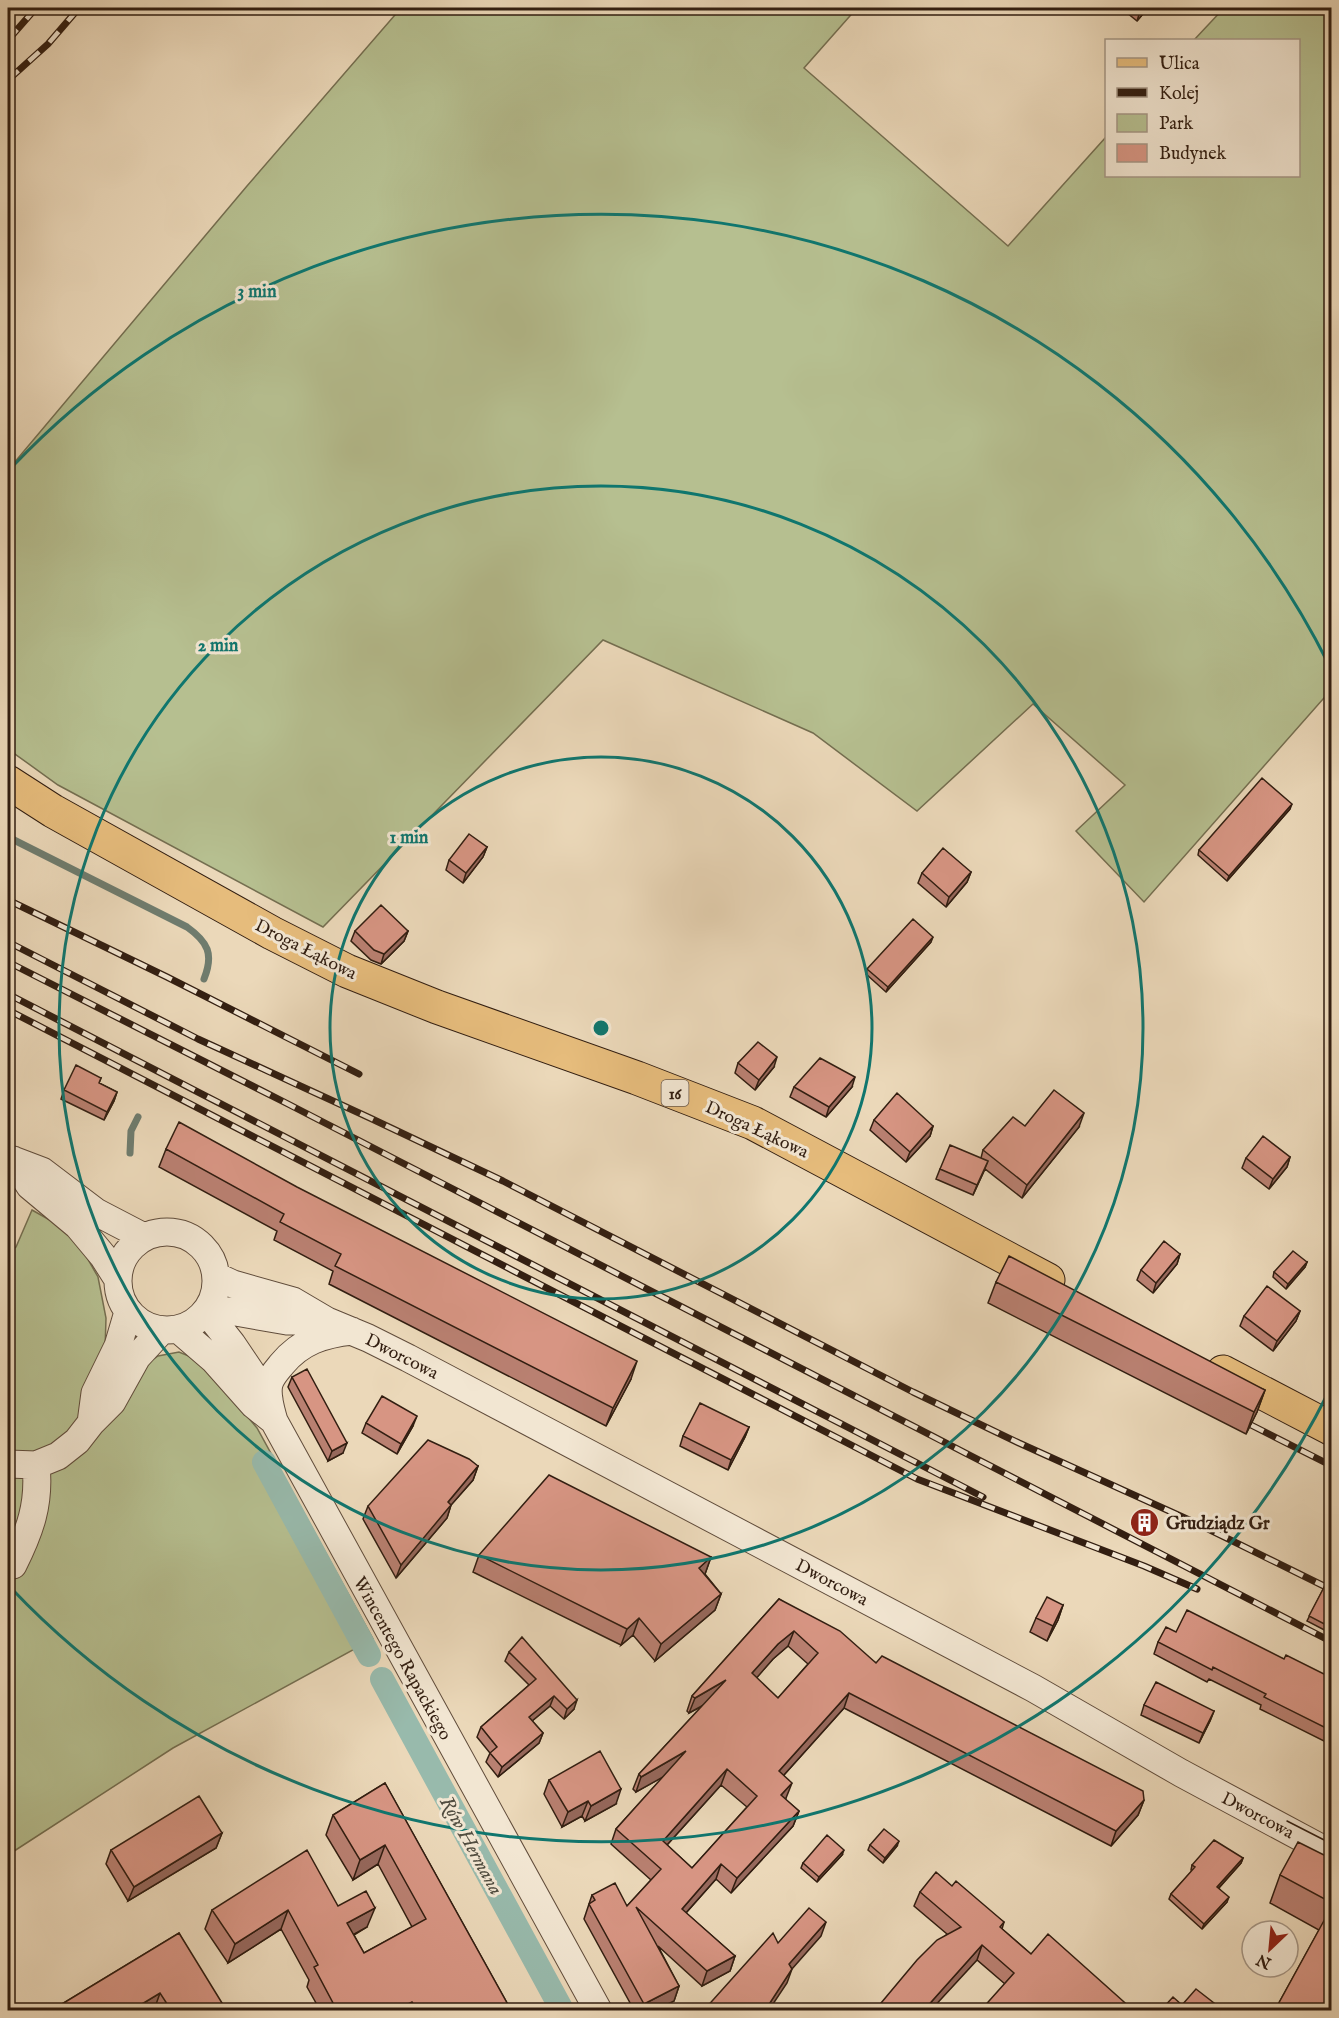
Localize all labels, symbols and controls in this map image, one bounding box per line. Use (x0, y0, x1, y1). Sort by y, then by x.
legend (1105, 39, 1300, 177)
text: Ulica (1159, 53, 1200, 76)
text: Kolej (1159, 83, 1199, 106)
text: Park (1159, 113, 1194, 136)
text: Budynek (1159, 143, 1226, 166)
text: 3 min (238, 281, 277, 304)
text: 2 min (198, 635, 239, 658)
text: 1 min (390, 827, 429, 850)
street label: Droga Łąkowa (250, 915, 360, 986)
centre of rings (591, 1018, 611, 1038)
road number: 16 (662, 1080, 688, 1106)
street label: Droga Łąkowa (701, 1096, 812, 1164)
street label: Dworcowa (361, 1329, 442, 1386)
building icon: Grudziądz Gr (1129, 1507, 1161, 1539)
place label: Grudziądz Gr (1166, 1513, 1270, 1536)
street label: Dworcowa (791, 1555, 872, 1612)
street label: Wincentego Rapackiego (347, 1573, 456, 1745)
street label: Dworcowa (1217, 1788, 1298, 1845)
water label: Rów Hermana (433, 1792, 508, 1900)
north arrow (1240, 1919, 1300, 1979)
text: N (1254, 1949, 1276, 1973)

